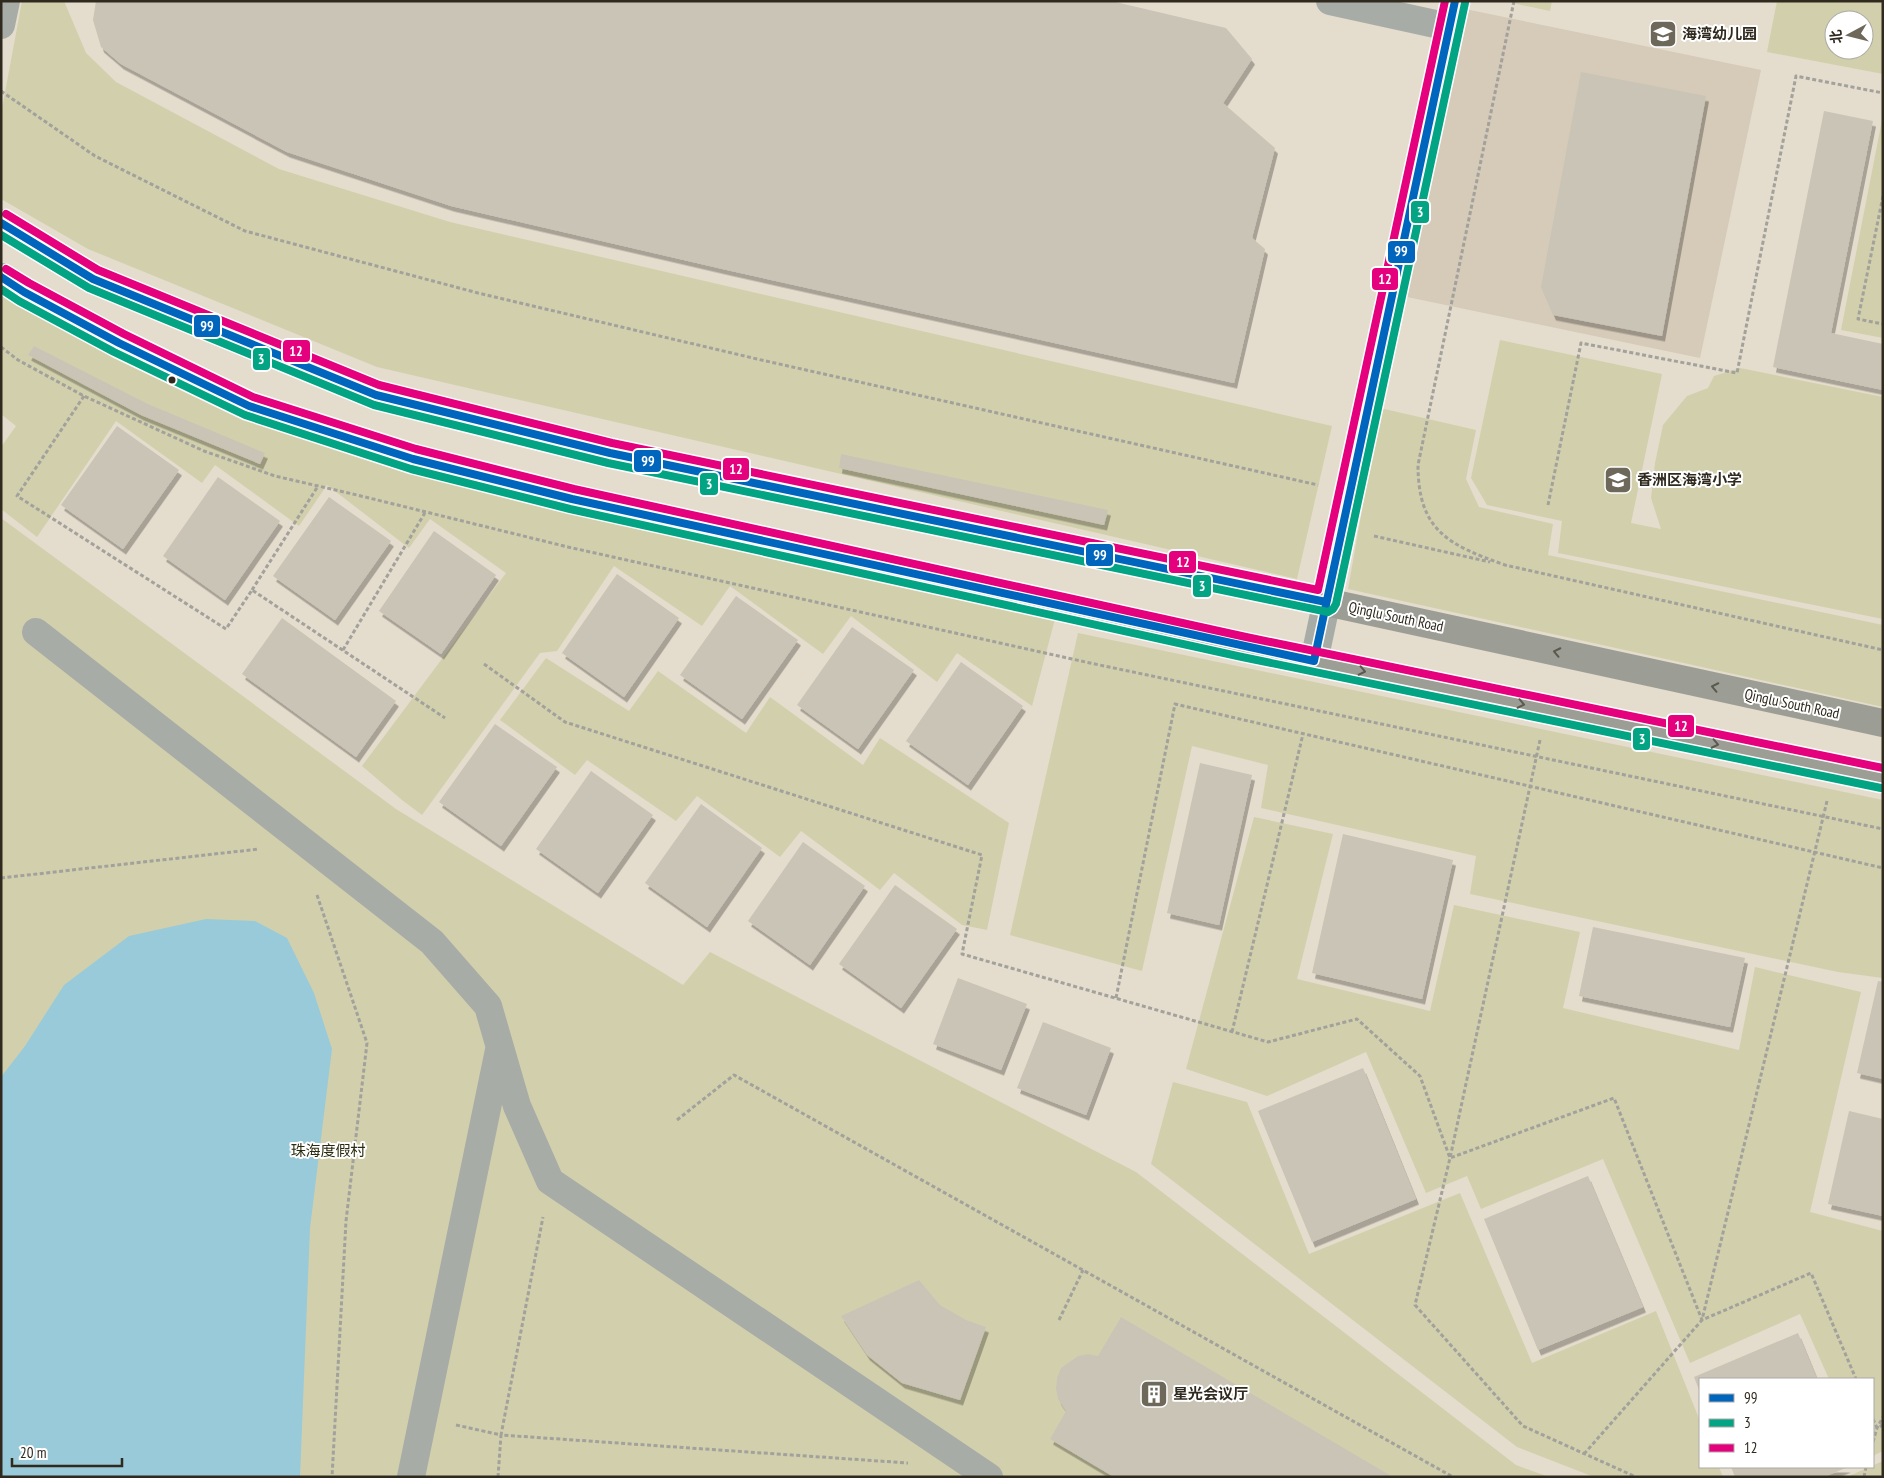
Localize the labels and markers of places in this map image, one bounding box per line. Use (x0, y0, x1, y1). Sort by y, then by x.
school or university icon: 海湾幼儿园 (1648, 19, 1678, 49)
place label: 海湾幼儿园 (1682, 24, 1757, 43)
unlabelled marker (167, 375, 177, 385)
school or university icon: 香洲区海湾小学 (1603, 465, 1633, 495)
place label: 香洲区海湾小学 (1637, 470, 1742, 489)
building icon: 星光会议厅 (1139, 1379, 1169, 1409)
place label: 星光会议厅 (1173, 1384, 1248, 1403)

